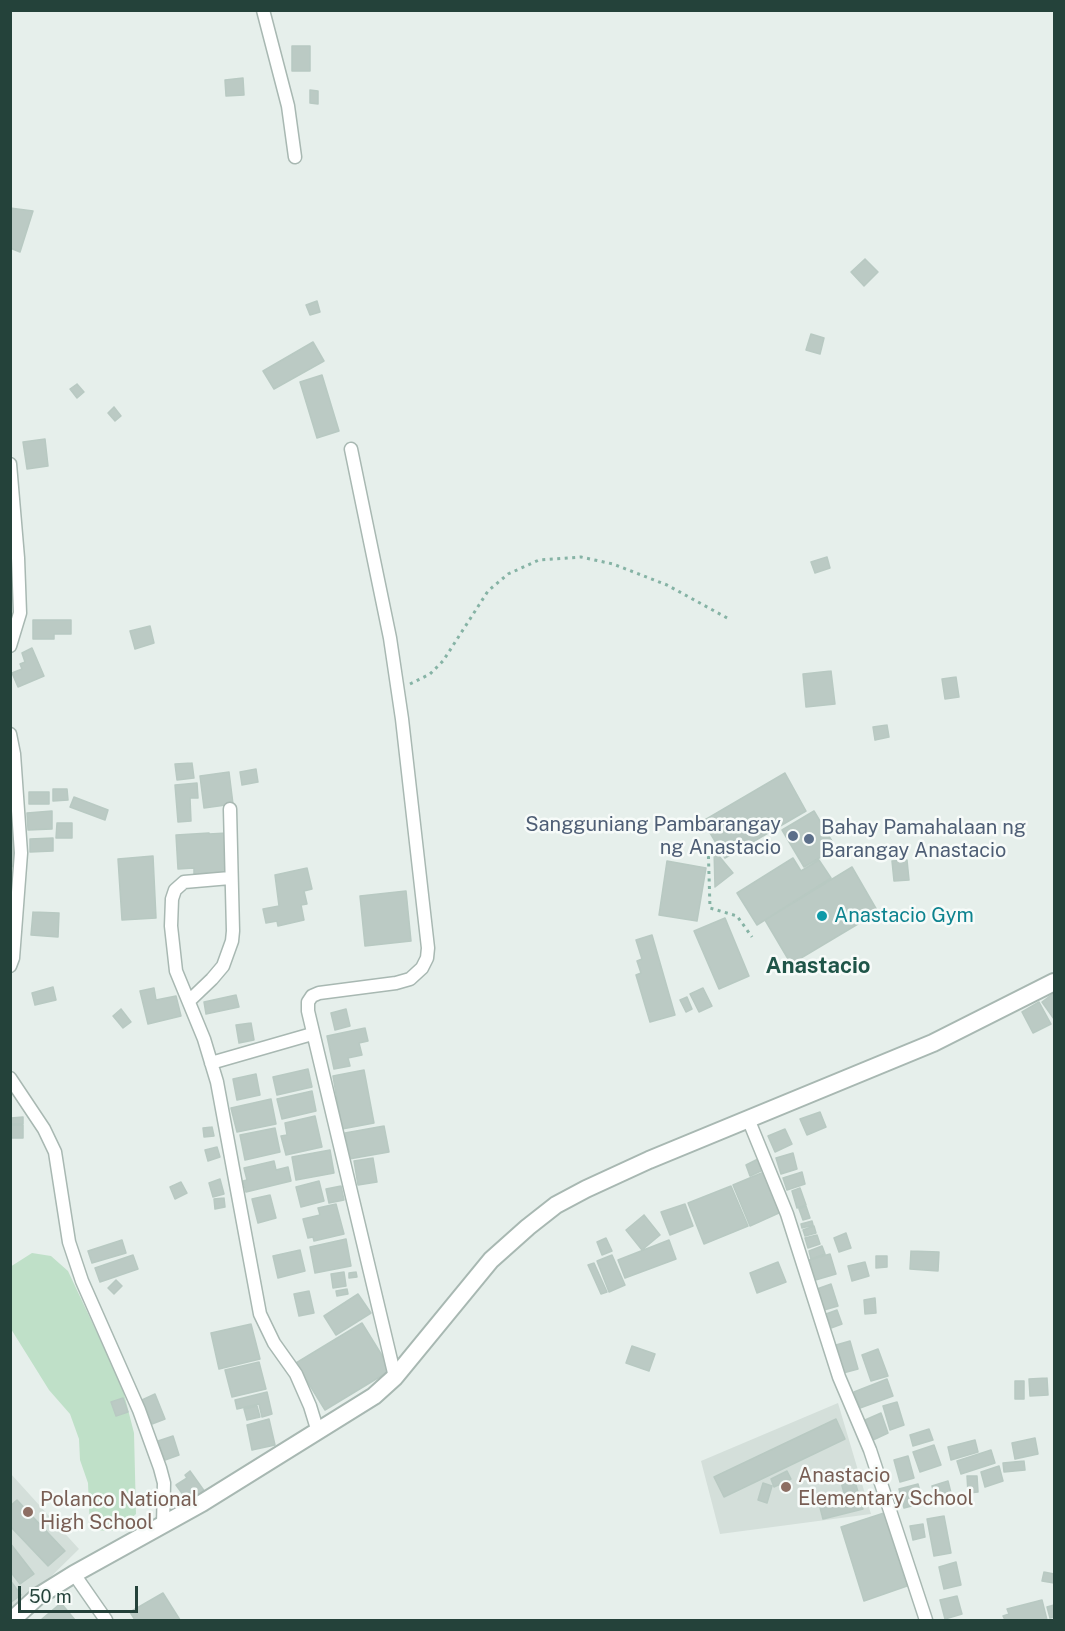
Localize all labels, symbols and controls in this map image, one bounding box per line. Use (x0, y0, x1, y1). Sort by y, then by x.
place label: Sangguniang Pambarangay ng Anastacio (525, 813, 781, 860)
place label: Bahay Pamahalaan ng Barangay Anastacio (821, 816, 1026, 863)
marker: Sangguniang Pambarangay ng Anastacio (786, 829, 800, 843)
marker: Bahay Pamahalaan ng Barangay Anastacio (802, 832, 816, 846)
place label: Anastacio Gym (834, 904, 974, 928)
marker: Anastacio Gym (815, 909, 829, 923)
district label: Anastacio (766, 953, 870, 979)
place label: Anastacio Elementary School (798, 1464, 974, 1511)
marker: Anastacio Elementary School (779, 1480, 793, 1494)
place label: Polanco National High School (40, 1488, 198, 1535)
marker: Polanco National High School (21, 1505, 35, 1519)
scale bar (21, 1574, 141, 1612)
text: 50 m (29, 1586, 72, 1607)

